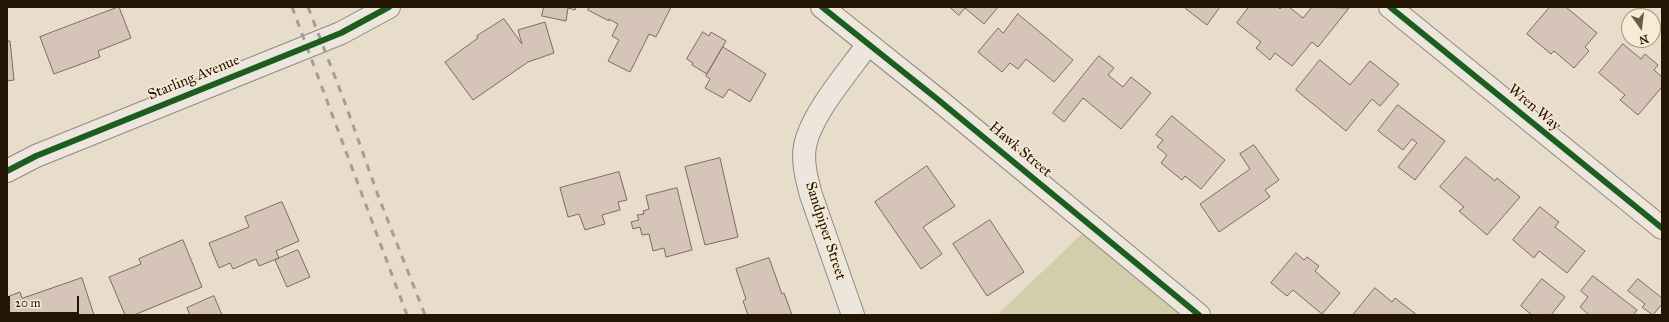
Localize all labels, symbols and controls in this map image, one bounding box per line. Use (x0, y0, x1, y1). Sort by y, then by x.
north arrow (1621, 8, 1661, 48)
text: N (1638, 32, 1650, 47)
street label: Starling Avenue (145, 51, 243, 105)
street label: Wren Way (1504, 81, 1564, 135)
street label: Hawk Street (985, 119, 1055, 181)
street label: Sandpiper Street (801, 180, 849, 282)
scale bar (10, 288, 81, 314)
text: 20 m (15, 296, 41, 310)

